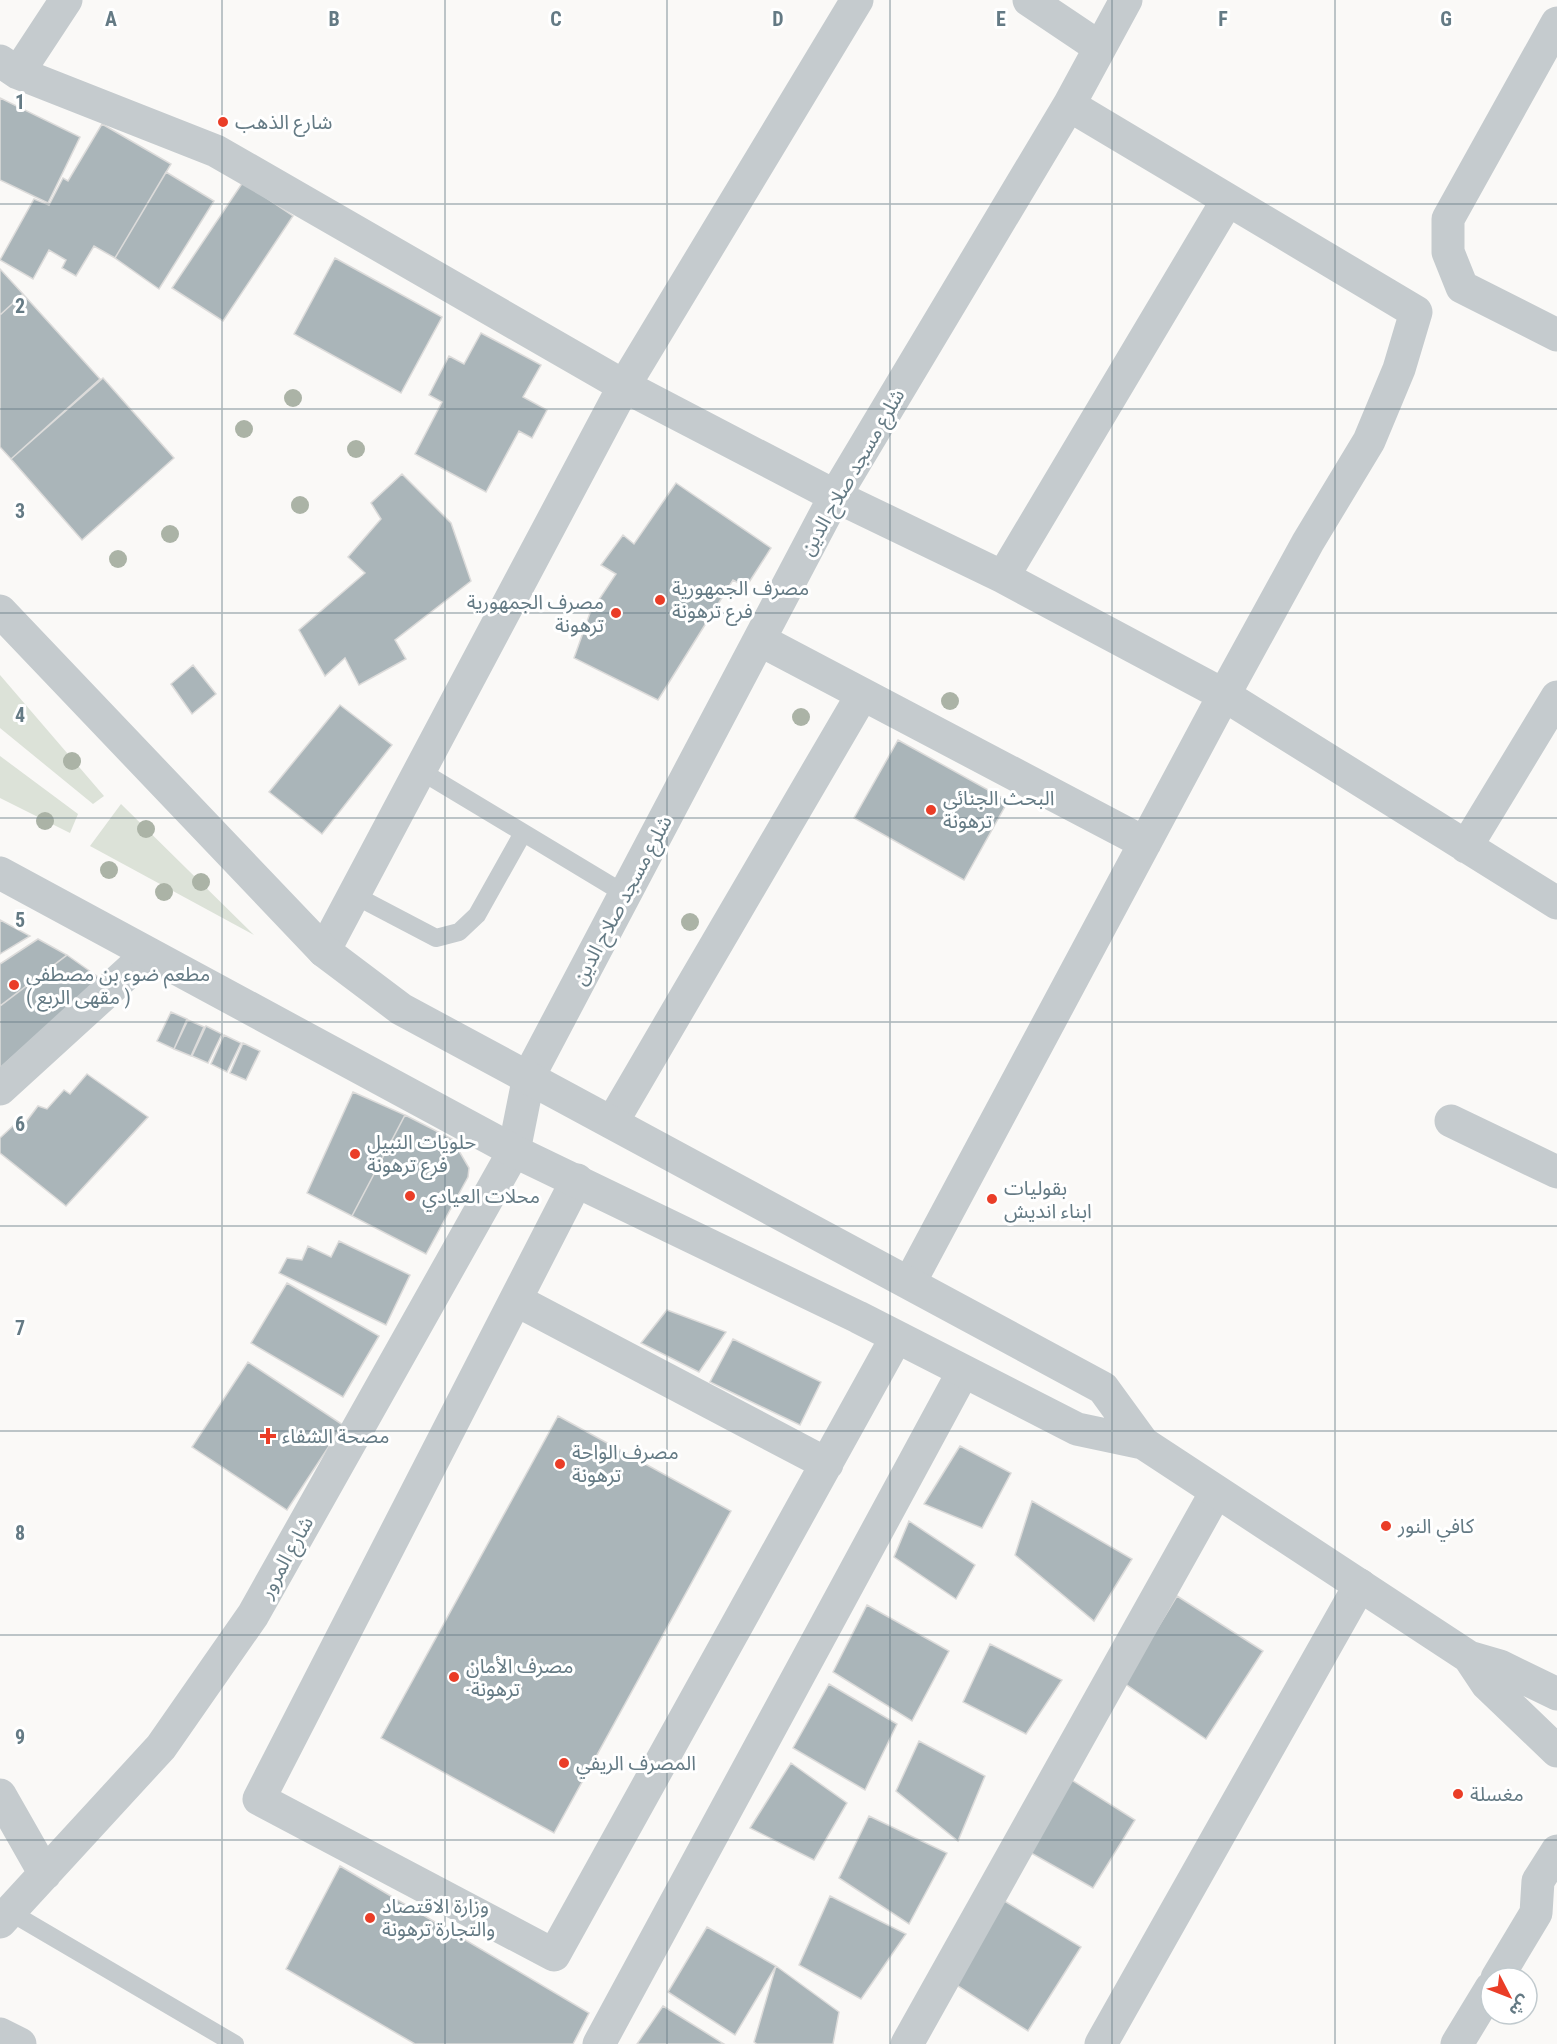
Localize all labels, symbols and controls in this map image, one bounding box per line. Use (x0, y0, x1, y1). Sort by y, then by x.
text: A (105, 7, 117, 31)
text: B (328, 7, 340, 31)
text: C (550, 7, 562, 31)
text: D (772, 7, 784, 31)
text: E (996, 7, 1006, 31)
text: F (1218, 7, 1228, 31)
text: G (1440, 7, 1452, 31)
text: 1 (15, 90, 25, 114)
place label: شارع الذهب (235, 110, 333, 137)
marker: شارع الذهب (216, 115, 230, 129)
text: 2 (15, 294, 25, 318)
street label: شلرع مسجد صلاح الدين (795, 384, 912, 561)
text: 3 (15, 499, 25, 523)
place label: مصرف الجمهورية فرع ترهونة (672, 576, 809, 626)
place label: مصرف الجمهورية ترهونة (467, 590, 604, 637)
marker: مصرف الجمهورية فرع ترهونة (653, 593, 667, 607)
marker: مصرف الجمهورية ترهونة (609, 606, 623, 620)
text: 4 (15, 703, 25, 727)
place label: البحث الجنائي ترهونة (943, 786, 1055, 833)
marker: البحث الجنائي ترهونة (924, 803, 938, 817)
street label: شلرع مسجد صلاح الدين (567, 811, 679, 990)
text: 5 (15, 908, 25, 932)
place label: مطعم ضوء بن مصطفى ( مقهى الربع ) (26, 962, 210, 1012)
marker: مطعم ضوء بن مصطفى ( مقهى الربع ) (7, 978, 21, 992)
text: 6 (15, 1112, 25, 1136)
place label: حلويات النبيل فرع ترهونة (367, 1130, 476, 1180)
marker: حلويات النبيل فرع ترهونة (348, 1147, 362, 1161)
place label: بقوليات ابناء انديش (1004, 1176, 1092, 1223)
place label: محلات العيادي (422, 1184, 540, 1212)
marker: محلات العيادي (403, 1189, 417, 1203)
marker: بقوليات ابناء انديش (985, 1192, 999, 1206)
text: 7 (15, 1316, 25, 1340)
place label: مصحة الشفاء (282, 1424, 389, 1448)
marker: مصحة الشفاء (259, 1427, 277, 1445)
place label: مصرف الواحة ترهونة (572, 1440, 679, 1487)
marker: مصرف الواحة ترهونة (553, 1457, 567, 1471)
street label: شارع المرور (253, 1512, 321, 1604)
place label: كافي النور (1397, 1514, 1475, 1542)
marker: كافي النور (1379, 1519, 1393, 1533)
text: 8 (15, 1521, 25, 1545)
place label: مصرف الأمان -ترهونة (466, 1654, 573, 1701)
marker: مصرف الأمان -ترهونة (447, 1670, 461, 1684)
text: 9 (15, 1725, 25, 1749)
place label: المصرف الريفي (576, 1751, 696, 1779)
marker: المصرف الريفي (557, 1756, 571, 1770)
place label: مغسلة (1470, 1782, 1524, 1806)
marker: مغسلة (1451, 1787, 1465, 1801)
place label: وزارة الاقتصاد والتجارة ترهونة (382, 1894, 495, 1941)
marker: وزارة الاقتصاد والتجارة ترهونة (363, 1911, 377, 1925)
north arrow (1479, 1966, 1539, 2026)
text: ش (1505, 1991, 1534, 2020)

